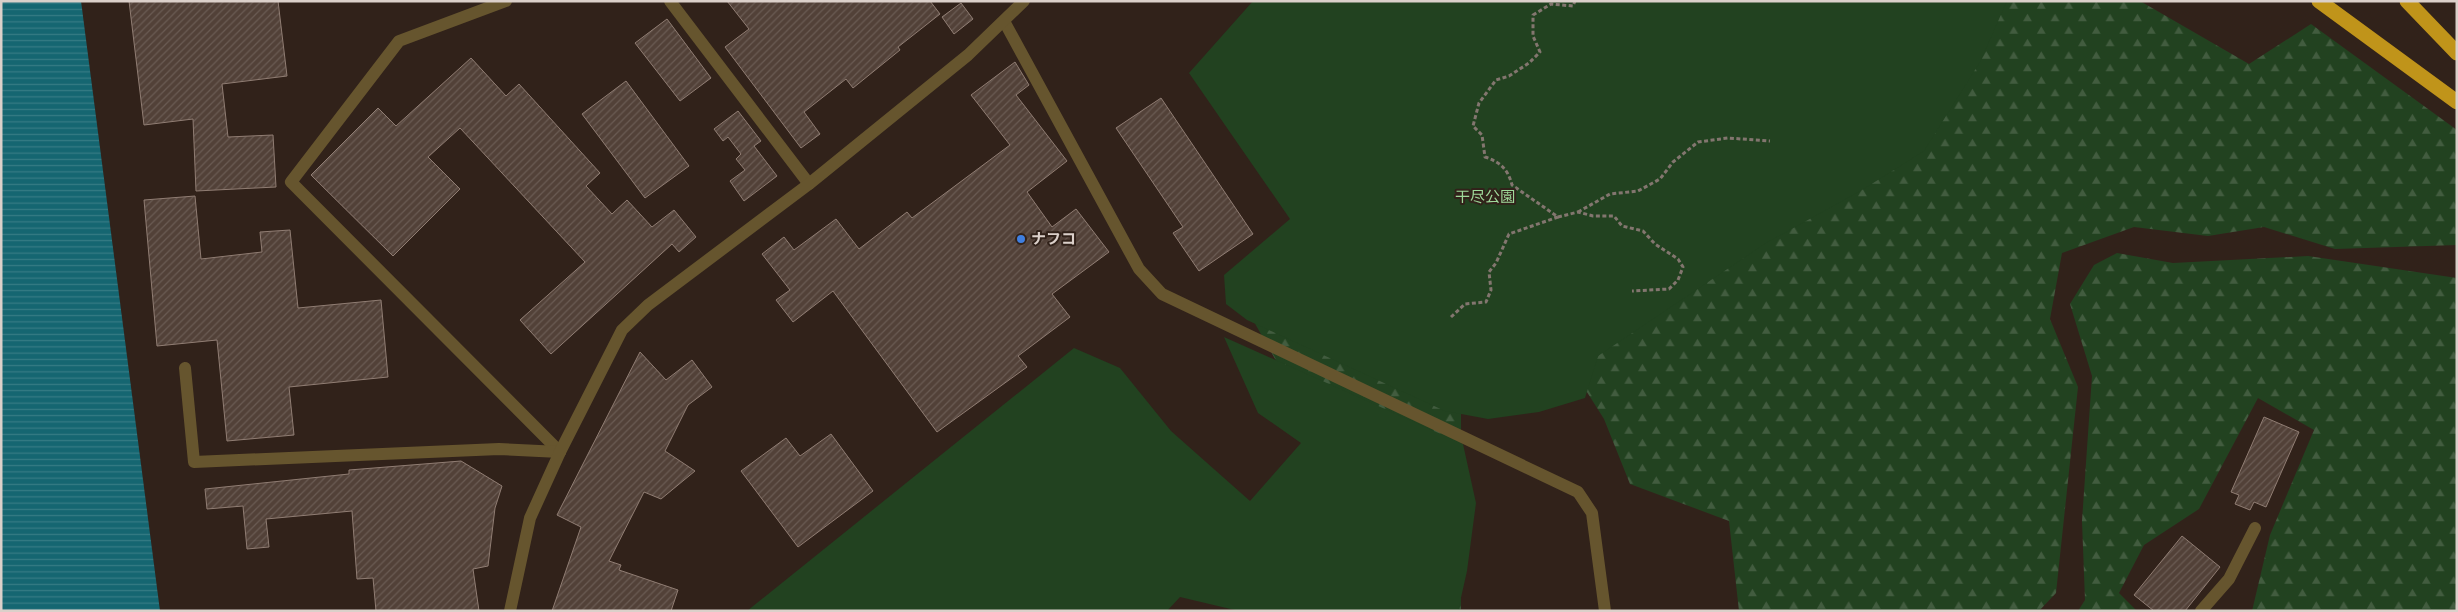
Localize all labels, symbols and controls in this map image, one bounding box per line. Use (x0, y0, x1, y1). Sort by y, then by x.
park label: 干尽公園 (1455, 187, 1515, 205)
place label: ナフコ (1031, 229, 1076, 247)
marker: ナフコ (1015, 233, 1027, 245)

